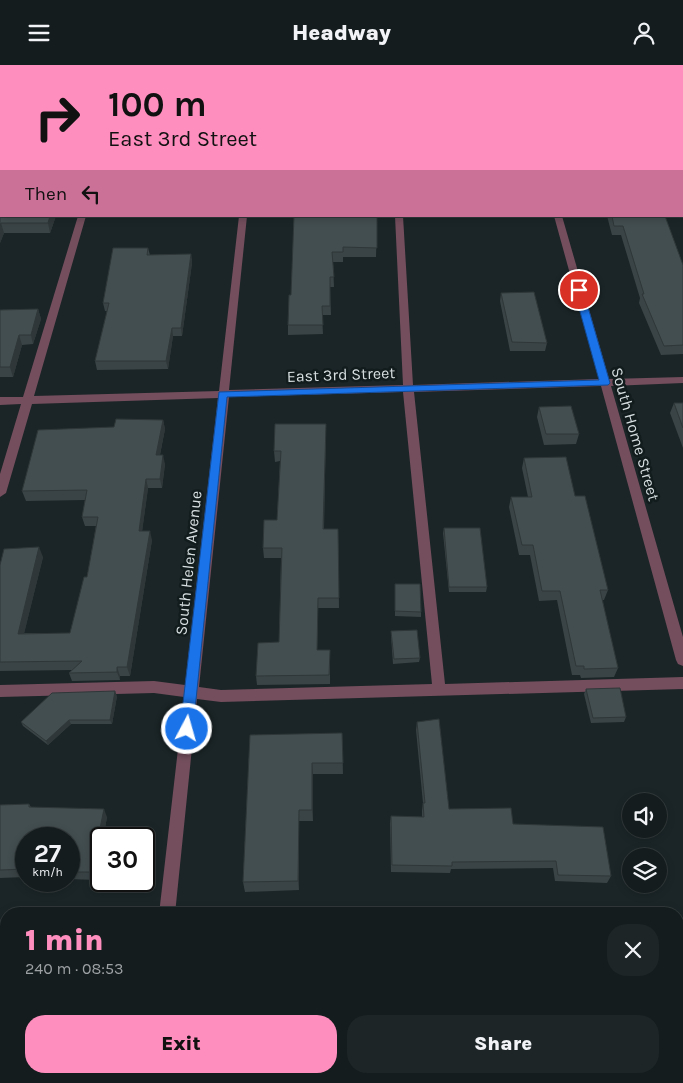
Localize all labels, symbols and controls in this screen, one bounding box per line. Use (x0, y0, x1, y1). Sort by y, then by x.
icon: menu (25, 19, 53, 47)
icon: person (630, 19, 658, 47)
text: Headway (292, 20, 391, 46)
text: 100 m (108, 84, 207, 125)
icon: right (25, 85, 90, 150)
text: East 3rd Street (108, 126, 257, 152)
icon: left (77, 180, 105, 208)
text: Then (25, 183, 67, 205)
pin (558, 269, 600, 311)
icon: arrive (565, 276, 593, 304)
street label: East 3rd Street (286, 363, 396, 386)
street label: South Home Street (607, 365, 664, 503)
street label: South Helen Avenue (171, 490, 206, 636)
position arrow (160, 702, 212, 754)
map controls (622, 793, 667, 893)
button: sound (622, 793, 667, 838)
speed limit sign: 30 (90, 827, 155, 892)
text: 27 (34, 839, 61, 868)
button: layers (622, 848, 667, 893)
text: km/h (32, 865, 63, 879)
text: 1 min (25, 922, 104, 958)
button: close (607, 924, 659, 976)
text: 240 m · 08:53 (25, 959, 123, 978)
button: Exit (25, 1015, 337, 1073)
button: Share (347, 1015, 659, 1073)

